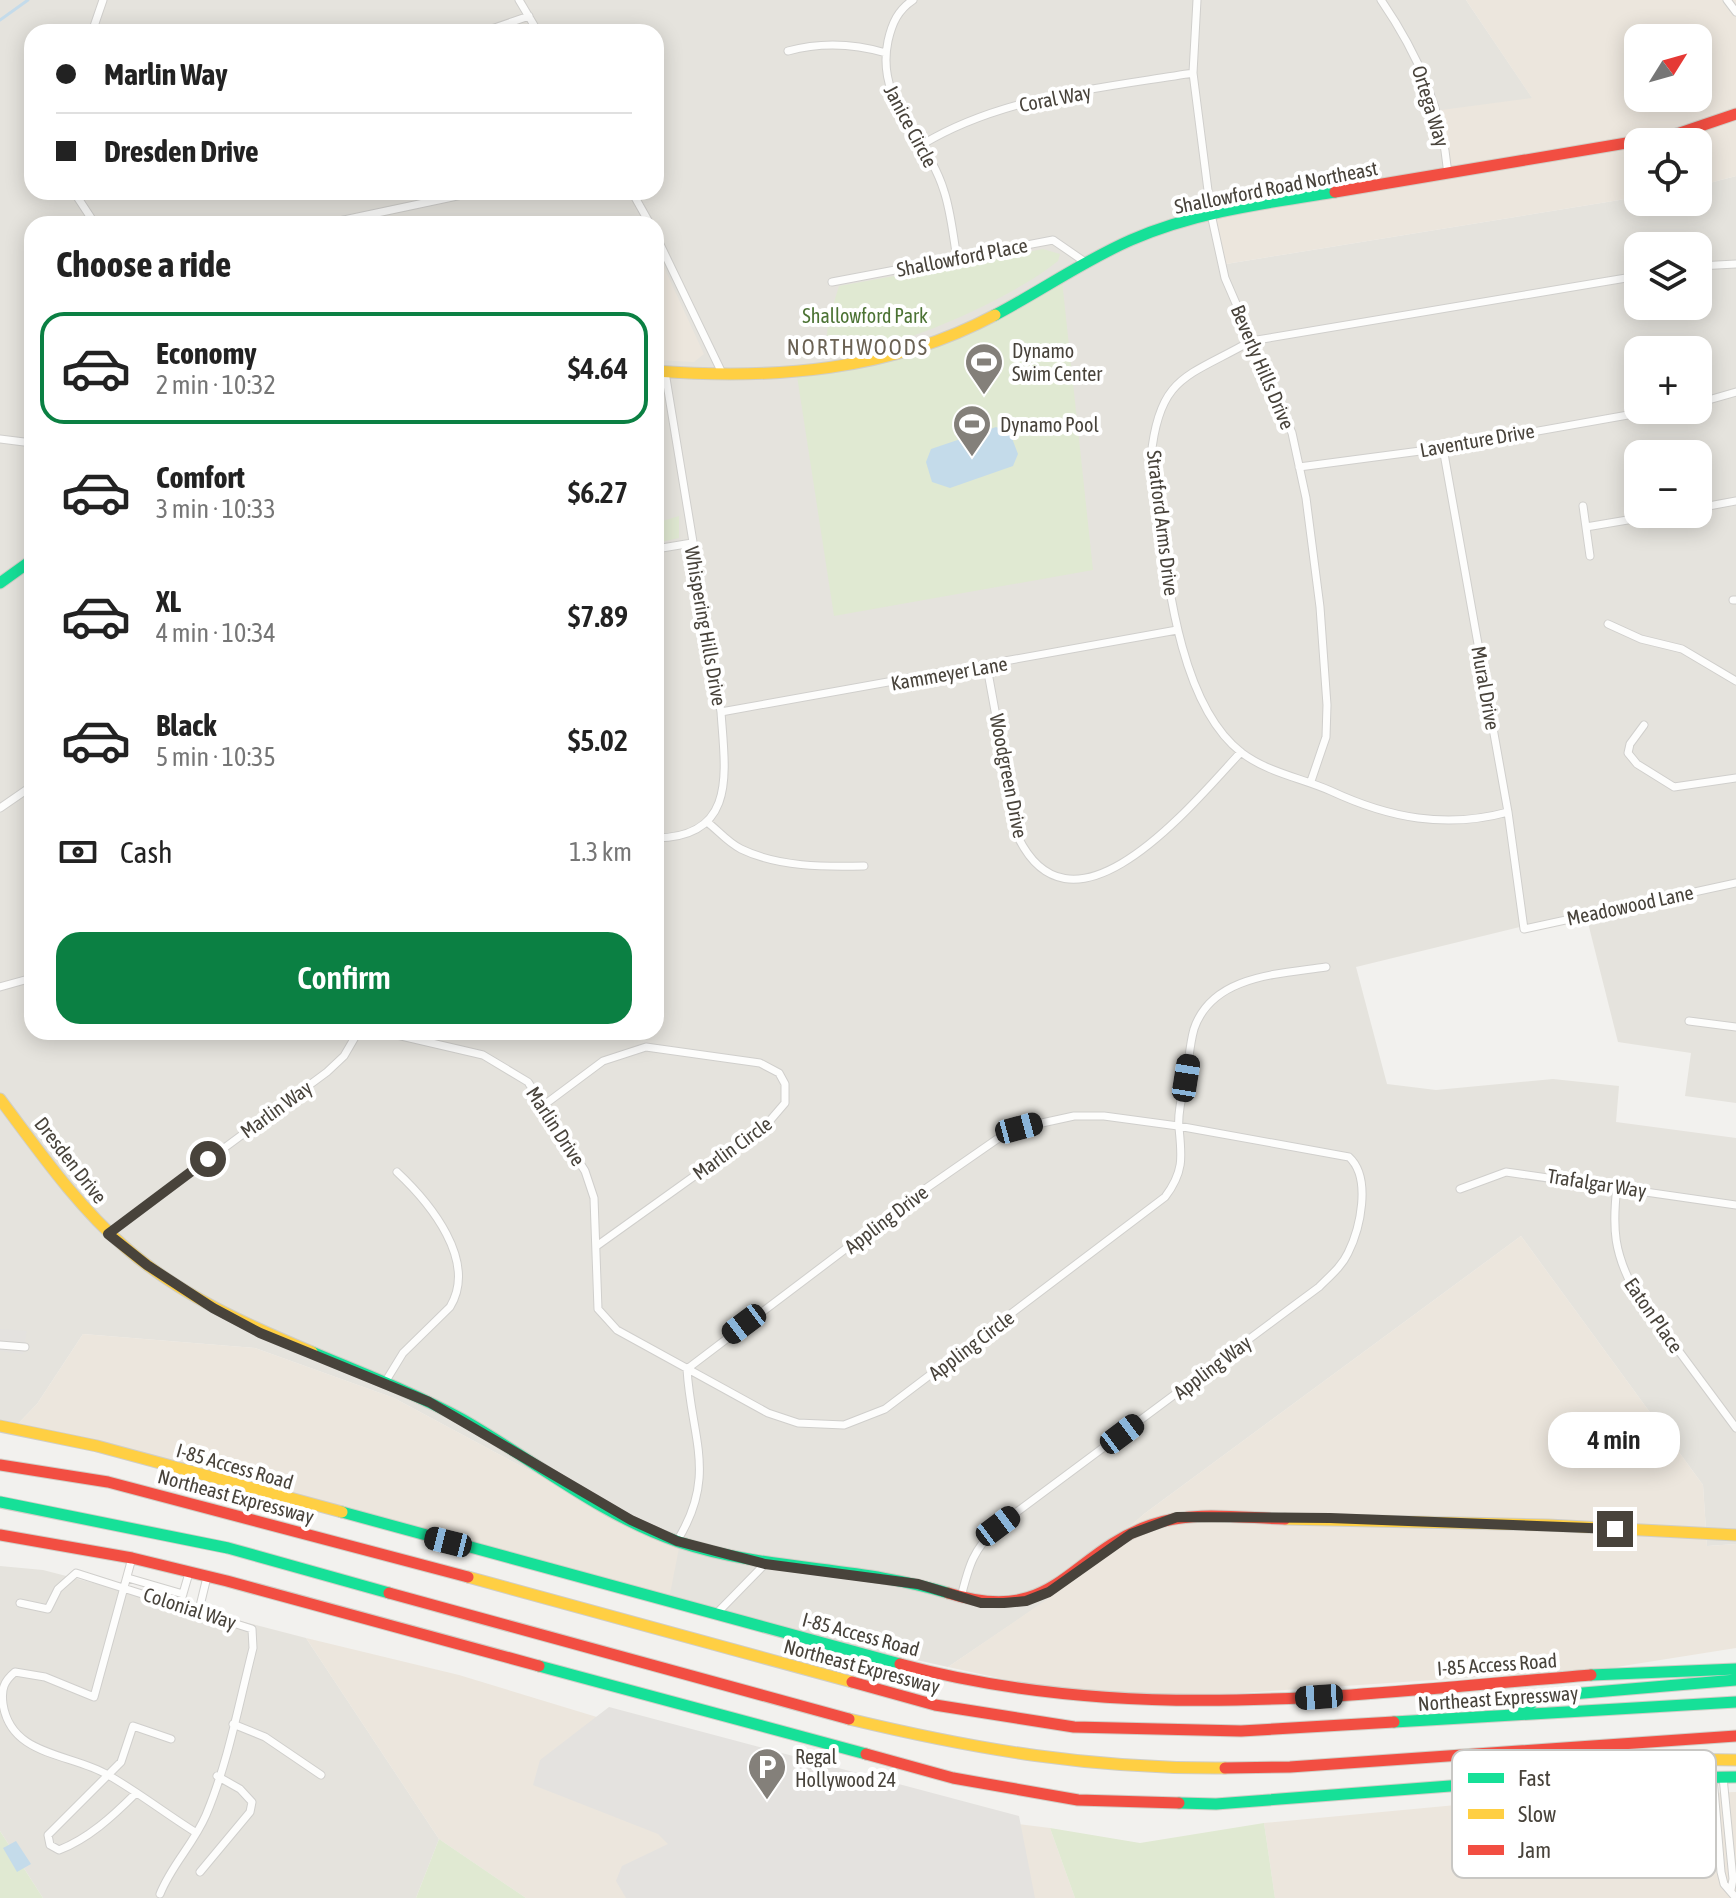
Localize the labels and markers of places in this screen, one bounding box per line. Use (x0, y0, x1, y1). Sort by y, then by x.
place label: Dynamo Swim Center (1012, 339, 1103, 385)
sports icon: Dynamo Swim Center (963, 341, 1005, 396)
sports icon: Dynamo Pool (951, 403, 993, 458)
place label: Dynamo Pool (1000, 413, 1099, 436)
place label: Regal Hollywood 24 (795, 1745, 896, 1791)
parking icon: Regal Hollywood 24 (746, 1746, 788, 1801)

